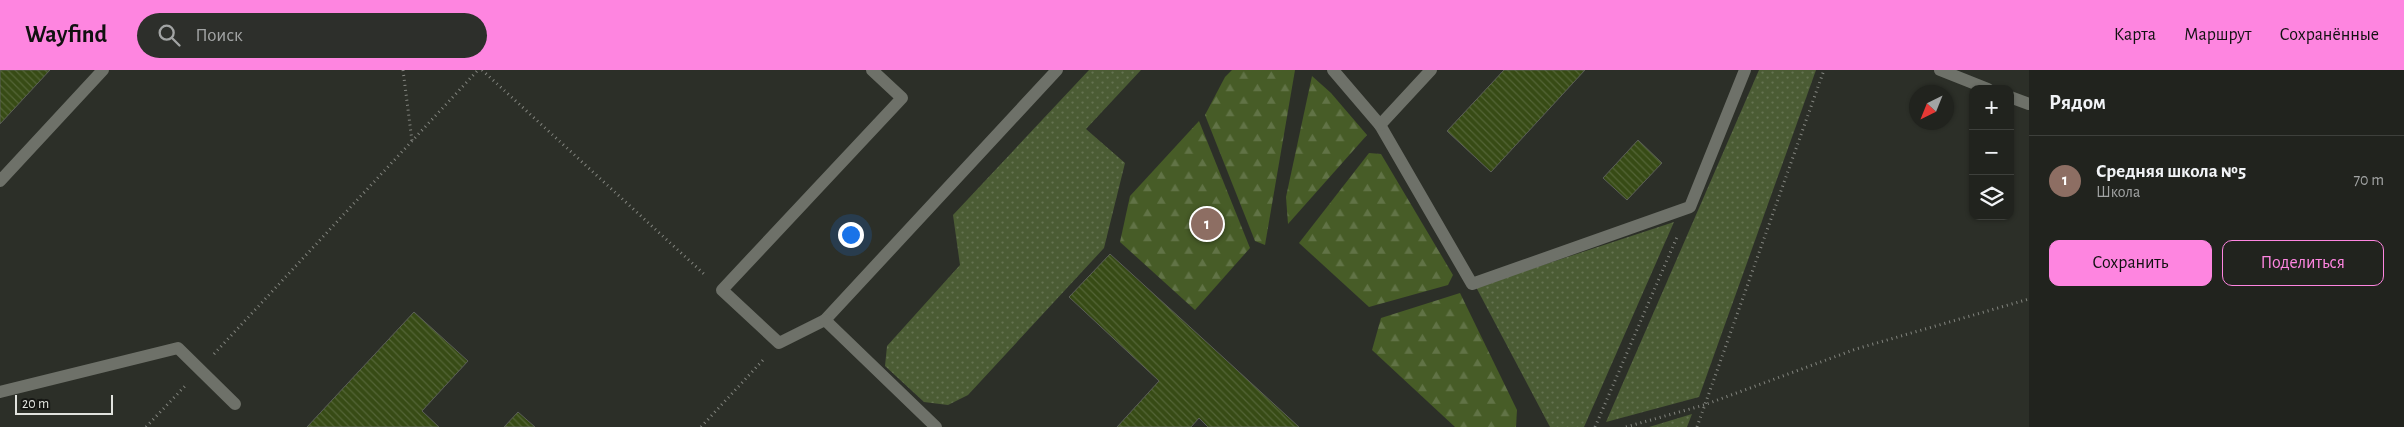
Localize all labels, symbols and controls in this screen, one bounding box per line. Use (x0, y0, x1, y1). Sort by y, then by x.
search box (137, 13, 487, 58)
icon: search (155, 21, 183, 49)
text: Wayfind (25, 23, 107, 47)
text: Поиск (195, 26, 243, 45)
text: Карта (2114, 26, 2156, 44)
text: Маршрут (2184, 26, 2252, 44)
text: Сохранённые (2280, 26, 2379, 44)
north arrow (1909, 85, 1954, 130)
map controls (1969, 85, 2014, 220)
button: + (1969, 85, 2014, 130)
text: Рядом (2049, 92, 2106, 113)
button: − (1969, 130, 2014, 175)
text: Средняя школа №5 (2096, 162, 2246, 181)
text: 1 (2062, 172, 2068, 188)
text: 70 m (2353, 172, 2384, 188)
button: layers (1969, 175, 2014, 220)
text: Школа (2096, 184, 2140, 200)
pin: 1 (1191, 205, 1223, 243)
your location (838, 222, 864, 248)
button: Сохранить (2049, 240, 2212, 286)
button: Поделиться (2222, 240, 2384, 286)
scale bar (15, 392, 112, 415)
text: 20 m (22, 397, 49, 411)

